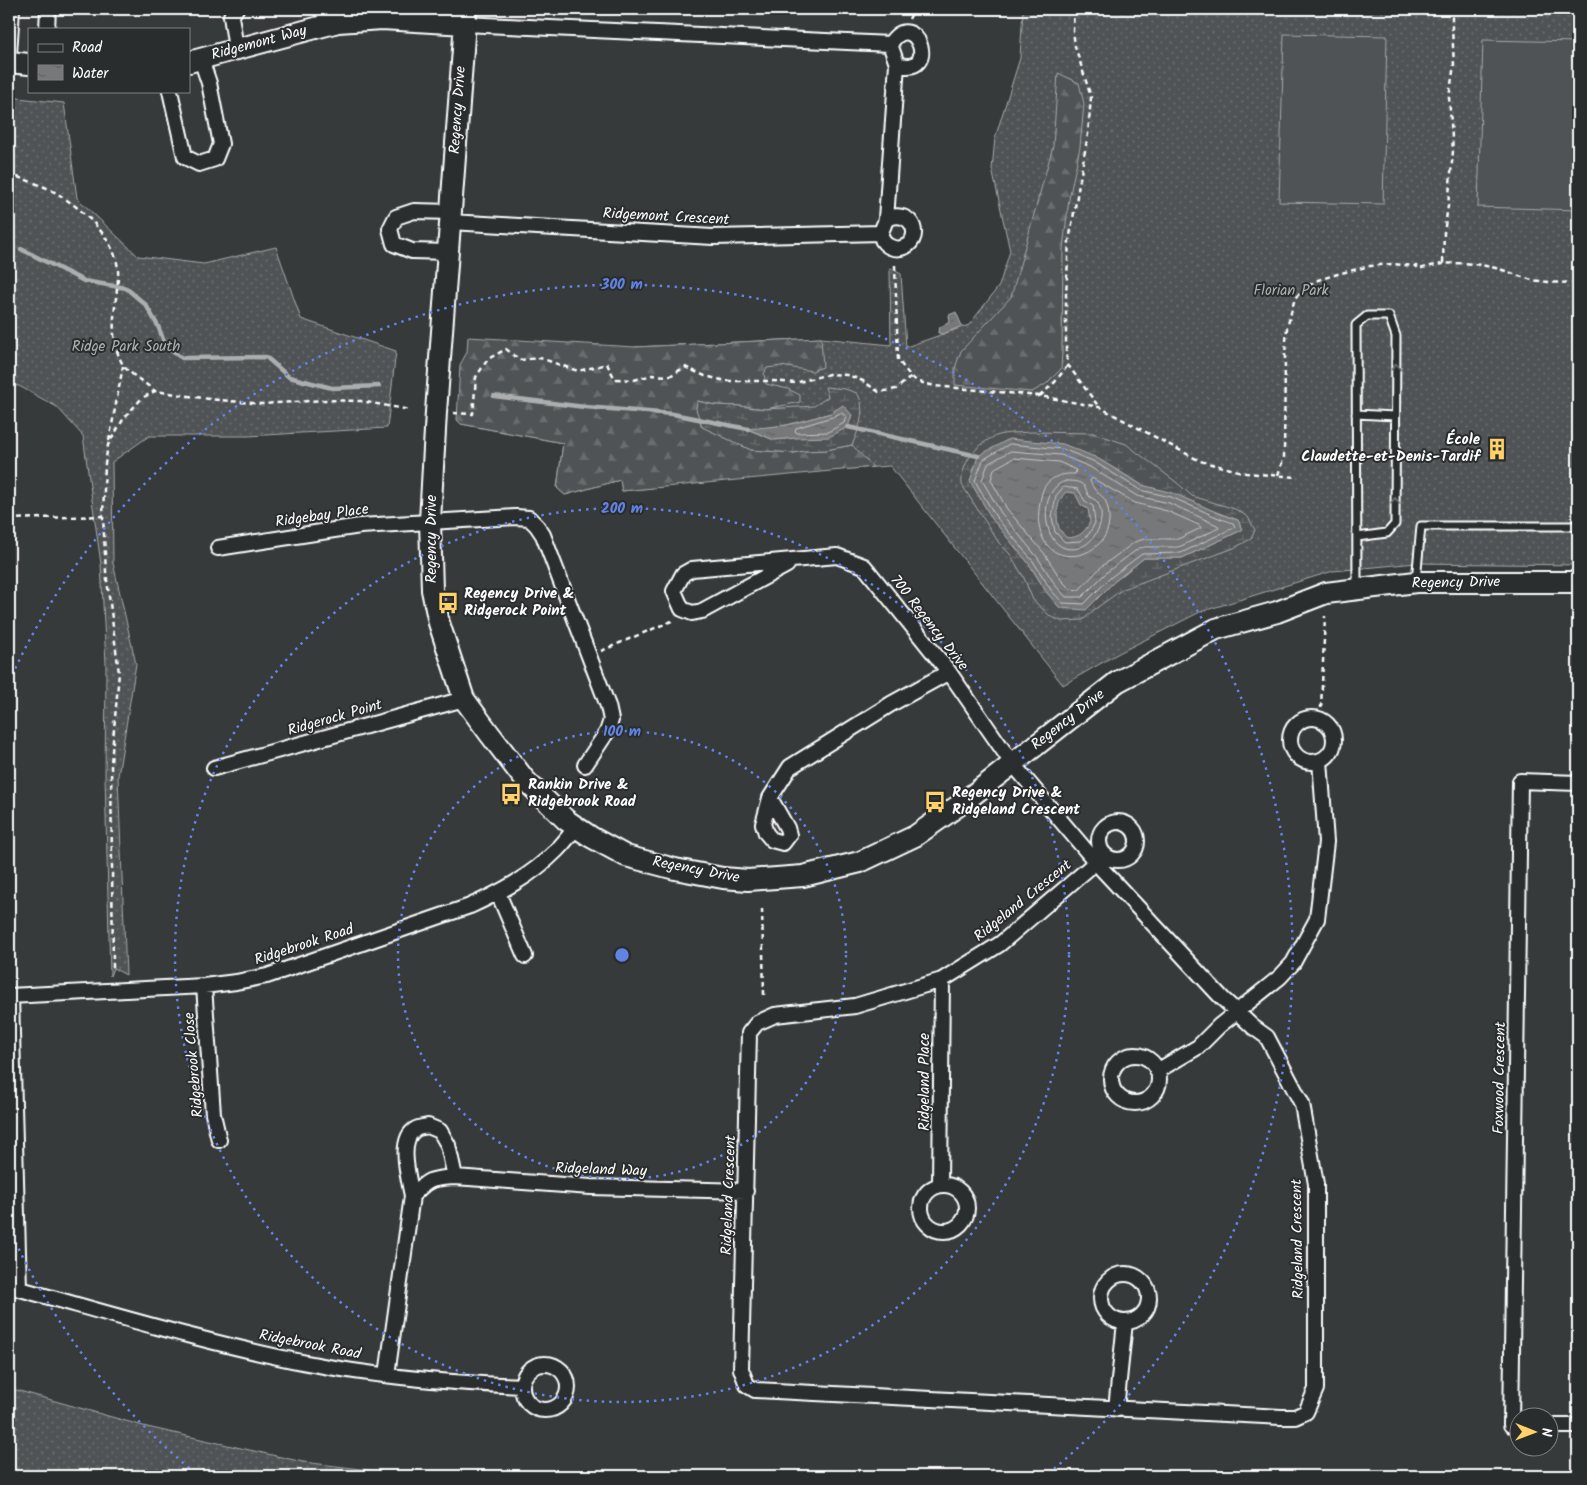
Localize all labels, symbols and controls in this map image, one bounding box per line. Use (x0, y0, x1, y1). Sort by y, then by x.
street label: Ridgemont Way (209, 18, 310, 67)
legend (28, 28, 190, 92)
text: Road (72, 36, 103, 60)
text: Water (72, 62, 109, 86)
street label: Regency Drive (443, 65, 473, 155)
street label: Ridgemont Crescent (602, 202, 730, 232)
text: 300 m (600, 273, 643, 297)
park label: Florian Park (1253, 279, 1330, 303)
park label: Ridge Park South (72, 335, 180, 359)
one-way arrow (1391, 363, 1401, 370)
place label: École Claudette-et-Denis-Tardif (1301, 428, 1481, 469)
building icon: École Claudette-et-Denis-Tardif (1484, 436, 1510, 462)
street label: Regency Drive (420, 495, 444, 583)
text: 200 m (601, 497, 643, 521)
one-way arrow (1390, 497, 1400, 504)
street label: Ridgebay Place (274, 498, 370, 534)
street label: 700 Regency Drive (884, 570, 974, 676)
street label: Regency Drive (1412, 570, 1501, 596)
place label: Regency Drive & Ridgerock Point (464, 582, 575, 623)
bus stop icon: Regency Drive & Ridgerock Point (435, 590, 461, 616)
street label: Regency Drive (1026, 683, 1110, 757)
street label: Ridgerock Point (285, 693, 385, 743)
text: 100 m (603, 720, 641, 744)
place label: Rankin Drive & Ridgebrook Road (528, 773, 637, 814)
bus stop icon: Rankin Drive & Ridgebrook Road (498, 781, 524, 807)
place label: Regency Drive & Ridgeland Crescent (952, 781, 1080, 822)
bus stop icon: Regency Drive & Ridgeland Crescent (922, 789, 948, 815)
street label: Regency Drive (650, 850, 742, 890)
street label: Ridgeland Crescent (969, 854, 1077, 948)
street label: Ridgebrook Road (251, 917, 357, 972)
centre of rings (613, 946, 631, 964)
street label: Ridgebrook Close (177, 1011, 211, 1119)
street label: Foxwood Crescent (1487, 1021, 1513, 1134)
street label: Ridgeland Place (913, 1033, 937, 1131)
street label: Ridgeland Crescent (715, 1134, 743, 1255)
street label: Ridgeland Way (555, 1156, 648, 1184)
street label: Ridgeland Crescent (1285, 1179, 1311, 1299)
street label: Ridgebrook Road (257, 1323, 363, 1367)
north arrow (1510, 1408, 1560, 1458)
text: N (1535, 1428, 1557, 1437)

